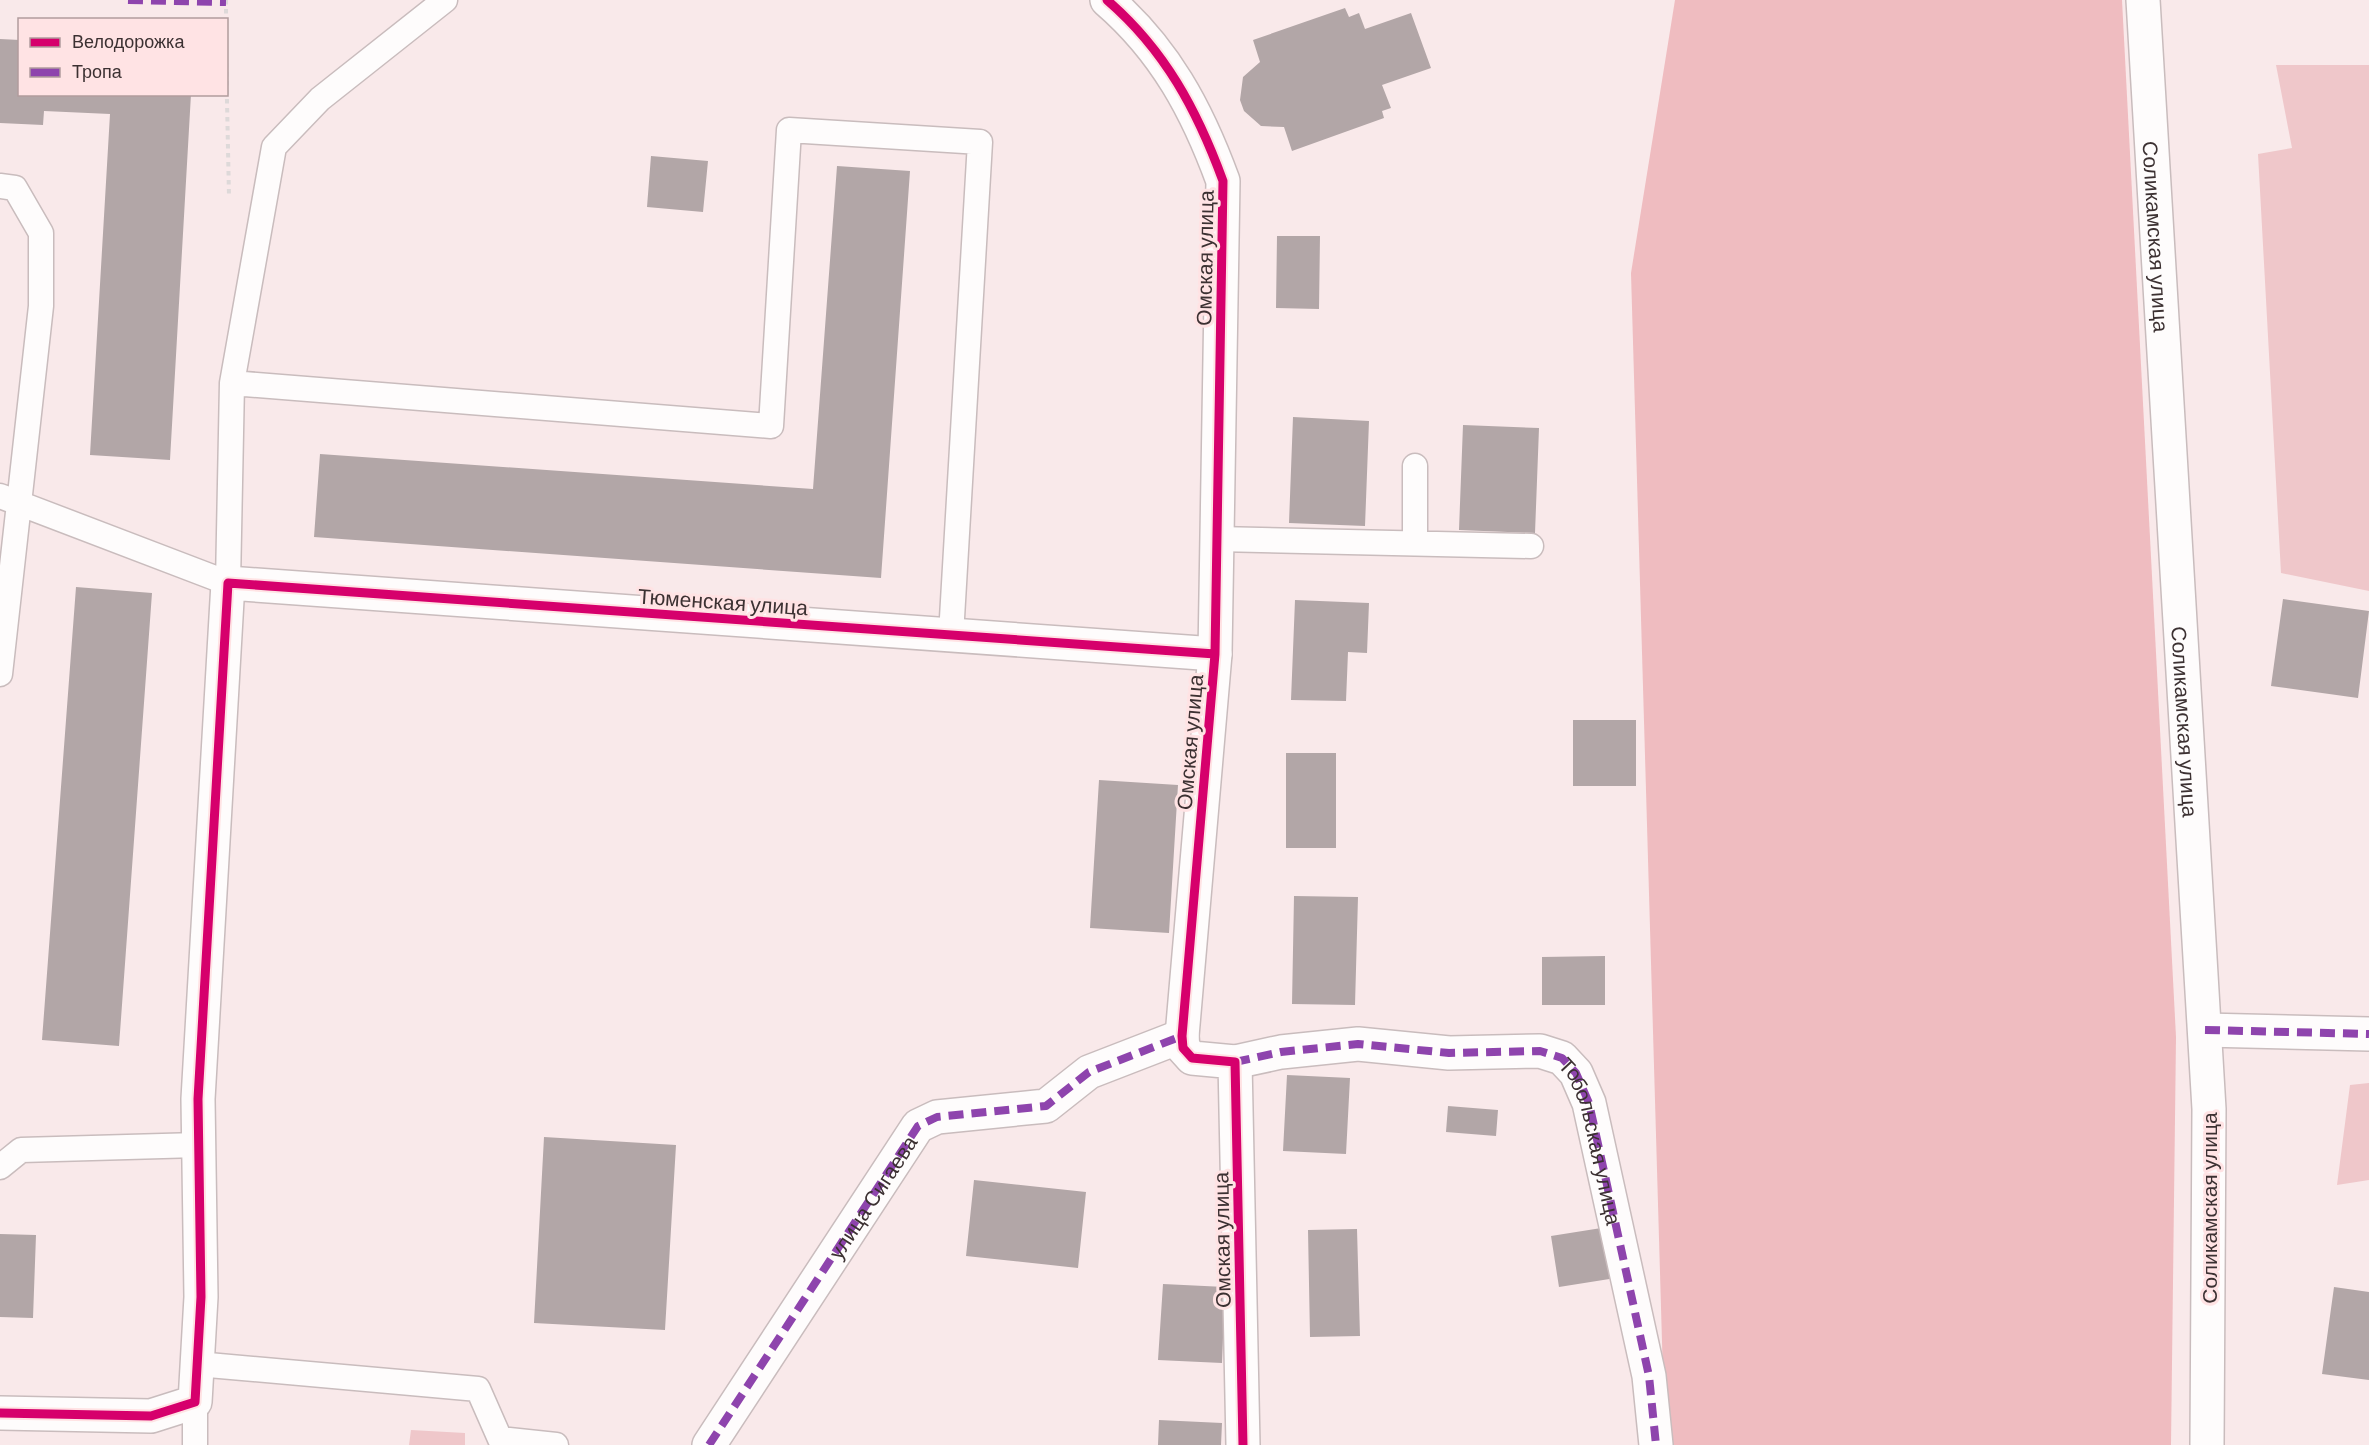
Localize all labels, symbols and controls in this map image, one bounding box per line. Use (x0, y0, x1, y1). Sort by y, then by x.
legend (18, 18, 228, 96)
text: Велодорожка (72, 30, 185, 52)
text: Тропа (72, 60, 123, 82)
street label: Соликамская улица (2139, 140, 2175, 333)
street label: Омская улица (1190, 190, 1218, 326)
street label: Тюменская улица (637, 583, 809, 619)
street label: Соликамская улица (2168, 625, 2204, 818)
street label: Омская улица (1171, 673, 1207, 811)
street label: Тобольская улица (1555, 1051, 1628, 1227)
street label: Соликамская улица (2196, 1112, 2221, 1304)
street label: улица Сигаева (822, 1130, 921, 1263)
street label: Омская улица (1207, 1172, 1235, 1308)

